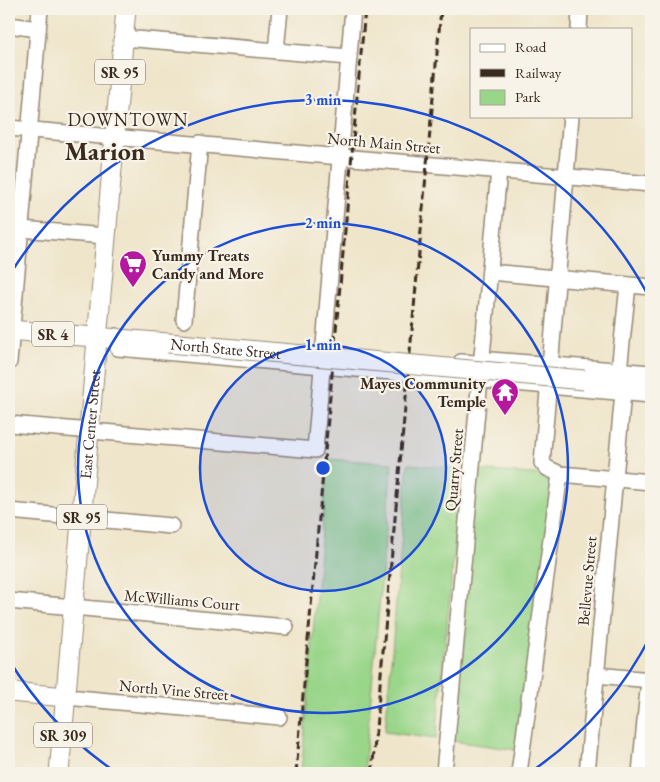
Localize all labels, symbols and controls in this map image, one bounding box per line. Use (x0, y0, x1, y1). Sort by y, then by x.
legend (470, 28, 632, 118)
text: Road (515, 37, 547, 56)
road number: SR 95 (95, 60, 145, 84)
text: Railway (515, 63, 562, 82)
text: Park (515, 87, 542, 106)
text: 3 min (305, 90, 342, 109)
district label: DOWNTOWN (68, 108, 188, 131)
street label: North Main Street (326, 128, 442, 158)
district label: Marion (65, 134, 146, 168)
text: 2 min (305, 213, 342, 232)
place label: Yummy Treats Candy and More (152, 245, 264, 284)
supermarket icon: Yummy Treats Candy and More (118, 249, 148, 288)
road number: SR 4 (32, 322, 74, 346)
street label: North State Street (170, 333, 282, 364)
text: 1 min (305, 335, 342, 354)
street label: East Center Street (74, 369, 105, 480)
place label: Mayes Community Temple (360, 373, 486, 412)
temple icon: Mayes Community Temple (490, 377, 520, 416)
street label: Quarry Street (440, 428, 468, 512)
centre of rings (314, 459, 332, 477)
road number: SR 95 (57, 504, 107, 530)
street label: Bellevue Street (573, 535, 601, 627)
street label: McWilliams Court (123, 584, 241, 616)
street label: North Vine Street (118, 675, 230, 705)
road number: SR 309 (34, 722, 92, 748)

